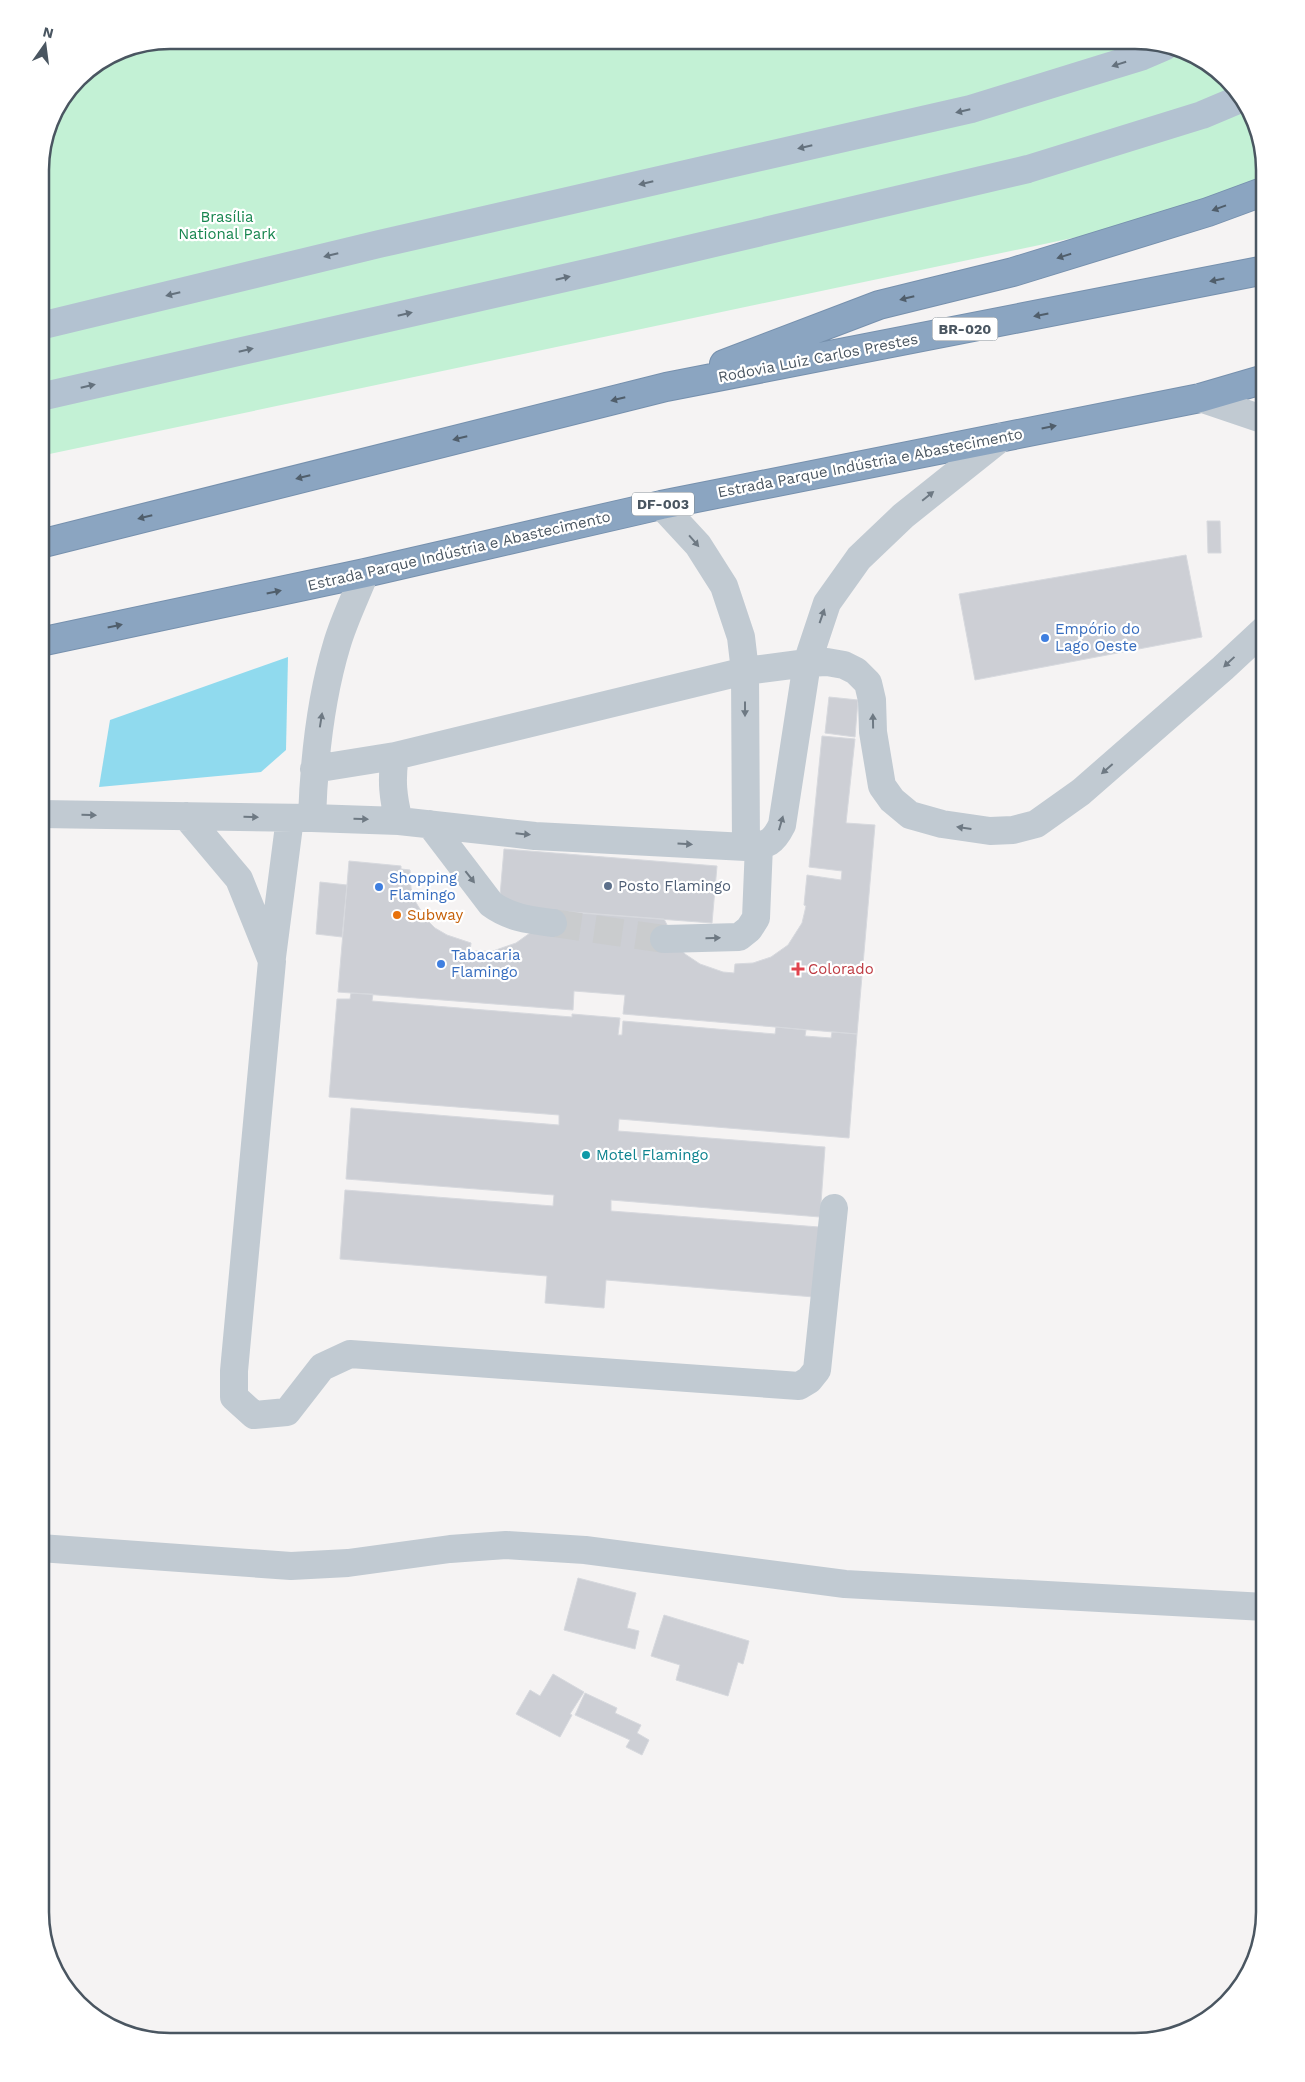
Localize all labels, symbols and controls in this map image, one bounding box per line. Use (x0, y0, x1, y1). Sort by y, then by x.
north arrow (20, 20, 70, 70)
text: N (41, 23, 55, 41)
one-way arrow (1111, 60, 1126, 68)
one-way arrow (956, 107, 971, 115)
one-way arrow (797, 143, 812, 151)
one-way arrow (639, 179, 654, 187)
one-way arrow (1211, 204, 1226, 212)
park label: Brasília National Park (178, 208, 276, 243)
one-way arrow (324, 251, 339, 259)
one-way arrow (1056, 253, 1071, 261)
one-way arrow (556, 274, 572, 282)
one-way arrow (1210, 276, 1225, 284)
one-way arrow (166, 290, 181, 298)
one-way arrow (900, 294, 915, 302)
one-way arrow (397, 310, 412, 318)
one-way arrow (1032, 311, 1048, 319)
road number: BR-020 (932, 318, 998, 340)
street label: Rodovia Luiz Carlos Prestes (717, 330, 920, 386)
one-way arrow (239, 346, 254, 354)
one-way arrow (80, 382, 95, 390)
one-way arrow (611, 395, 626, 403)
one-way arrow (1042, 423, 1058, 431)
street label: Estrada Parque Indústria e Abastecimento (716, 425, 1024, 501)
one-way arrow (453, 434, 468, 442)
one-way arrow (295, 473, 310, 481)
one-way arrow (921, 490, 934, 501)
road number: DF-003 (632, 492, 694, 516)
street label: Estrada Parque Indústria e Abastecimento (306, 507, 612, 595)
one-way arrow (138, 513, 153, 521)
one-way arrow (688, 535, 699, 548)
one-way arrow (267, 588, 282, 596)
one-way arrow (819, 609, 826, 624)
place label: Empório do Lago Oeste (1055, 620, 1140, 655)
one-way arrow (108, 622, 123, 630)
marker: Empório do Lago Oeste (1039, 632, 1051, 644)
one-way arrow (1224, 656, 1236, 668)
one-way arrow (741, 701, 749, 717)
one-way arrow (317, 712, 325, 728)
one-way arrow (868, 713, 876, 729)
one-way arrow (1102, 763, 1114, 775)
one-way arrow (81, 811, 97, 819)
one-way arrow (244, 813, 260, 821)
one-way arrow (778, 815, 786, 830)
one-way arrow (353, 816, 369, 824)
one-way arrow (956, 823, 972, 831)
one-way arrow (515, 830, 531, 838)
one-way arrow (677, 840, 693, 848)
place label: Shopping Flamingo (389, 869, 457, 904)
one-way arrow (465, 870, 476, 883)
place label: Posto Flamingo (618, 877, 731, 895)
marker: Posto Flamingo (602, 880, 614, 892)
marker: Shopping Flamingo (373, 881, 385, 893)
place label: Subway (407, 906, 463, 924)
marker: Subway (391, 909, 403, 921)
one-way arrow (705, 934, 721, 942)
place label: Tabacaria Flamingo (451, 946, 521, 981)
marker: Tabacaria Flamingo (435, 958, 447, 970)
place label: Colorado (808, 960, 874, 978)
marker: Colorado (792, 963, 804, 975)
place label: Motel Flamingo (596, 1146, 708, 1164)
marker: Motel Flamingo (580, 1149, 592, 1161)

